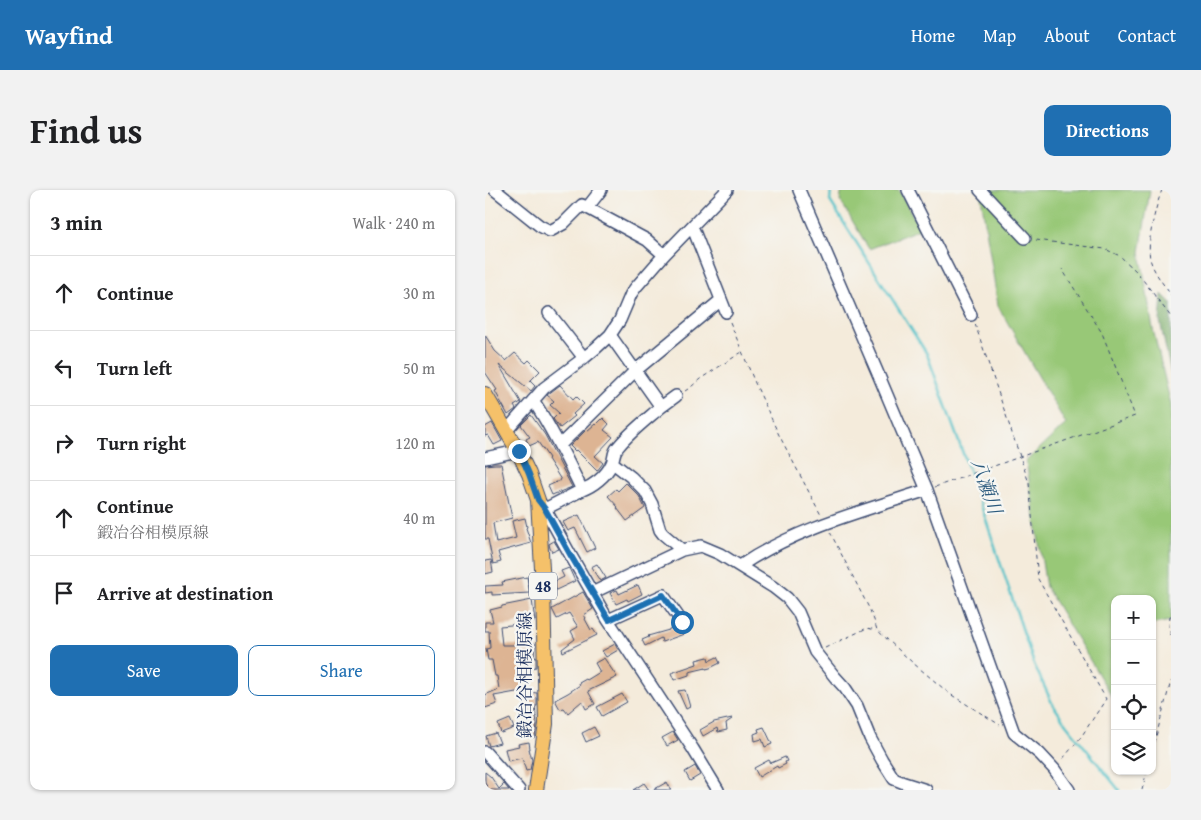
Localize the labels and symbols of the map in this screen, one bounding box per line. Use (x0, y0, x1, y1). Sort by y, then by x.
route end (508, 440, 531, 463)
water label: 八瀬川 (964, 454, 1010, 519)
road number: 48 (529, 572, 557, 600)
route start (671, 611, 694, 634)
street label: 鍛冶谷相模原線 (511, 612, 538, 738)

